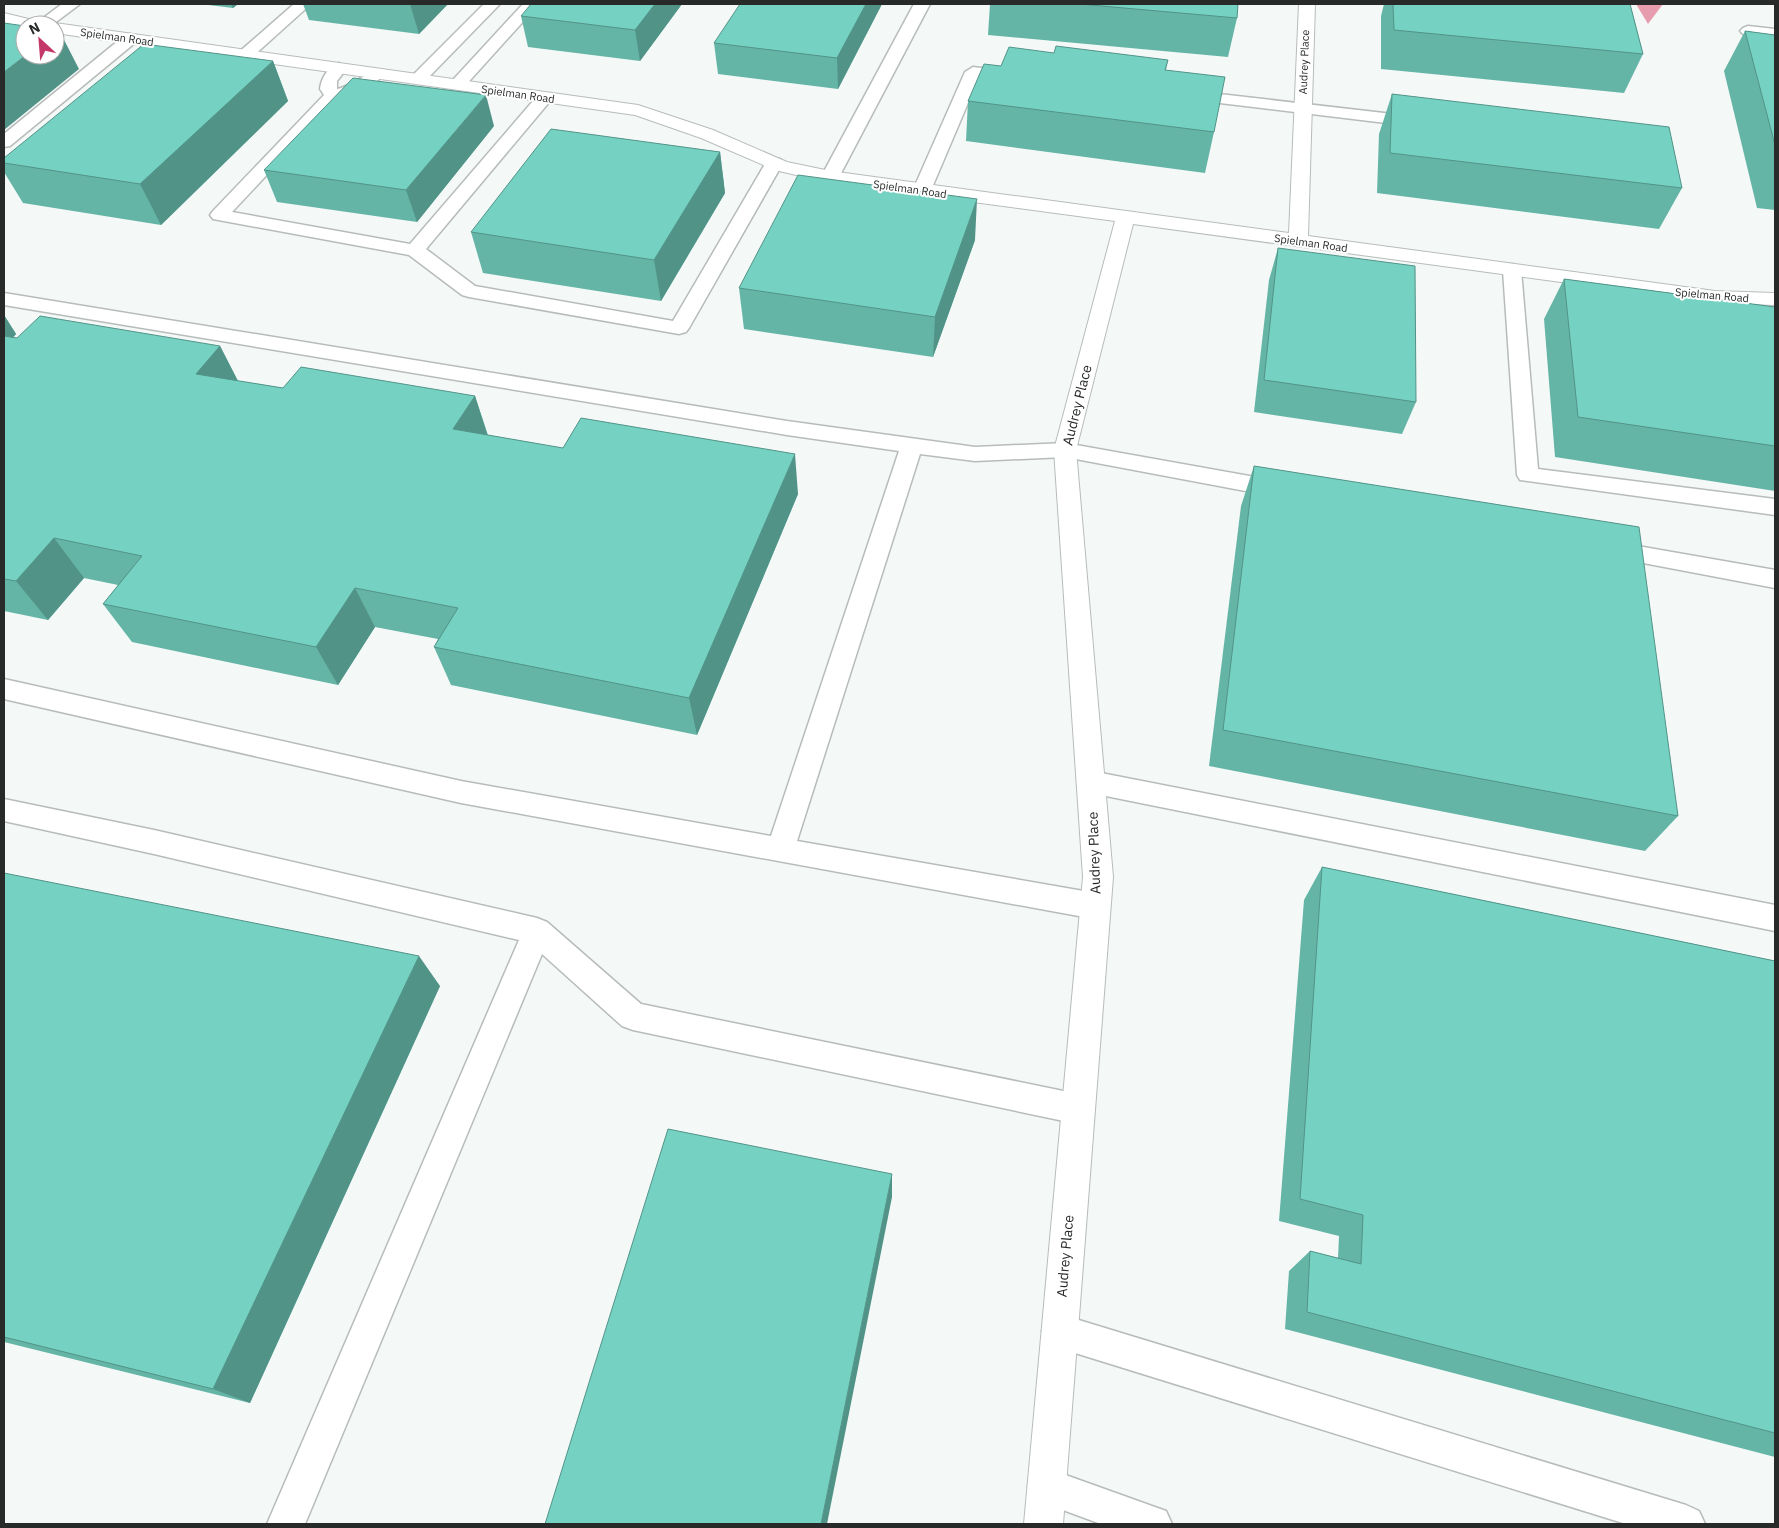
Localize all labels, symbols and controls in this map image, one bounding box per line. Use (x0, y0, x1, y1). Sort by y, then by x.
north arrow (15, 15, 65, 65)
text: N (26, 18, 43, 39)
street label: Spielman Road (79, 25, 155, 49)
street label: Audrey Place (1296, 29, 1312, 95)
street label: Spielman Road (480, 82, 556, 106)
street label: Spielman Road (872, 177, 948, 201)
street label: Spielman Road (1273, 231, 1349, 255)
street label: Spielman Road (1674, 285, 1750, 305)
street label: Audrey Place (1058, 363, 1096, 447)
street label: Audrey Place (1084, 811, 1104, 895)
street label: Audrey Place (1052, 1214, 1078, 1298)

